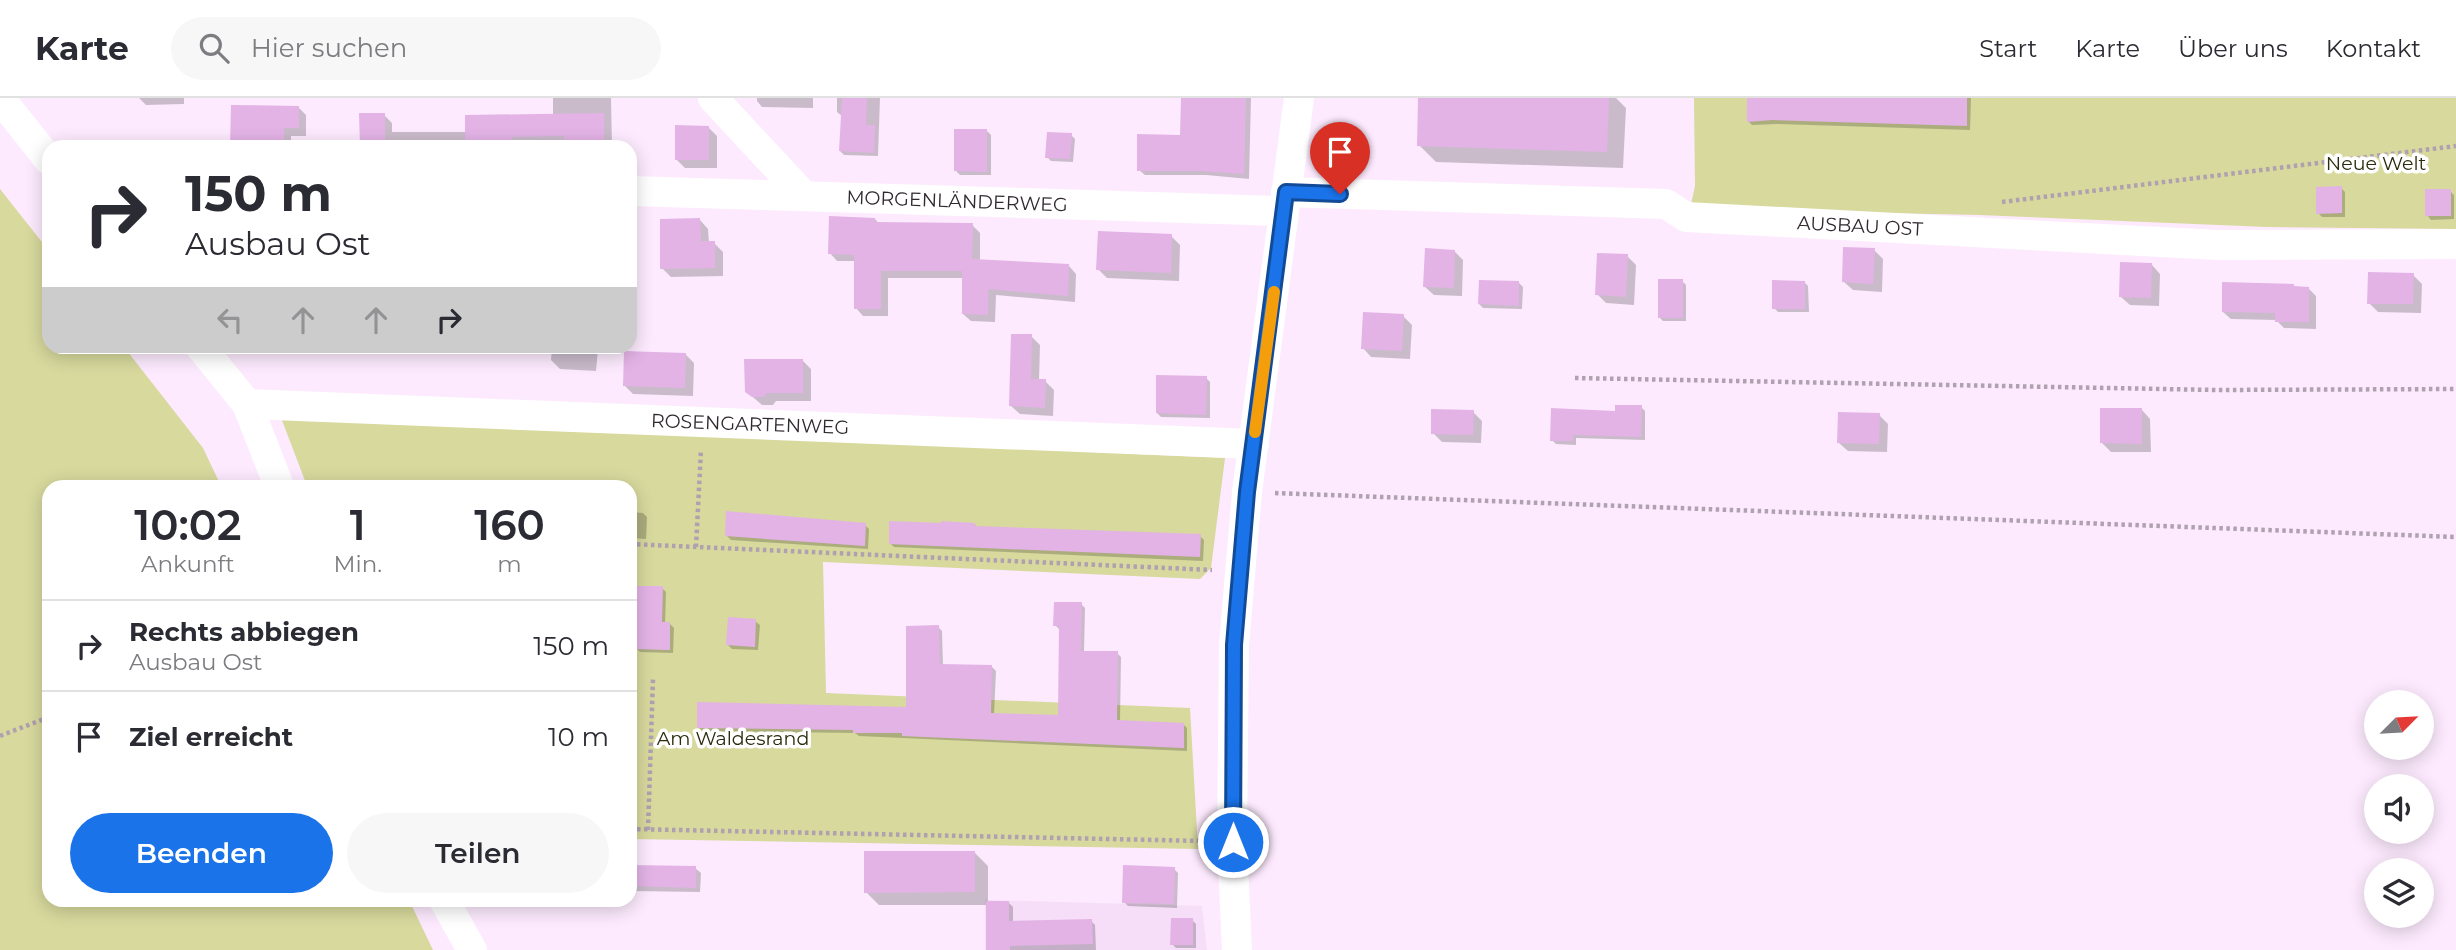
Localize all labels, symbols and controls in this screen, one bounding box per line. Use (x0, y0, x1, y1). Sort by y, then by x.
search box (171, 17, 661, 80)
text: Karte (35, 28, 129, 68)
icon: search (195, 29, 233, 67)
text: Hier suchen (251, 32, 407, 64)
text: Start (1979, 34, 2037, 63)
text: Karte (2075, 34, 2140, 63)
text: Über uns (2178, 34, 2288, 63)
text: Kontakt (2326, 34, 2421, 63)
pin (1310, 122, 1370, 194)
icon: arrive (1321, 133, 1359, 171)
park label: Neue Welt (2326, 152, 2426, 175)
text: 150 m (185, 164, 332, 223)
icon: right (70, 168, 161, 259)
street label: MORGENLÄNDERWEG (846, 186, 1068, 216)
street label: AUSBAU OST (1796, 211, 1924, 241)
text: Ausbau Ost (185, 224, 371, 263)
icon: left (211, 301, 249, 339)
icon: ahead (284, 301, 322, 339)
icon: ahead (357, 301, 395, 339)
icon: right (430, 301, 468, 339)
street label: ROSENGARTENWEG (650, 409, 850, 439)
text: 10:02 (134, 499, 241, 551)
text: 1 (350, 499, 366, 551)
text: 160 (474, 499, 545, 551)
text: Ankunft (141, 550, 235, 578)
text: Min. (333, 550, 382, 578)
text: m (497, 550, 522, 578)
text: Rechts abbiegen (129, 616, 359, 648)
icon: right (70, 627, 108, 665)
text: 150 m (533, 630, 609, 662)
text: Ausbau Ost (129, 648, 262, 676)
north arrow (2364, 690, 2434, 760)
map controls (2364, 690, 2434, 928)
icon: arrive (70, 718, 108, 756)
text: Ziel erreicht (129, 721, 293, 753)
text: 10 m (548, 721, 609, 753)
park label: Am Waldesrand (657, 727, 809, 750)
button: sound (2364, 774, 2434, 844)
position arrow (1196, 805, 1270, 879)
button: Beenden (70, 813, 333, 893)
button: Teilen (347, 813, 609, 893)
button: layers (2364, 858, 2434, 928)

